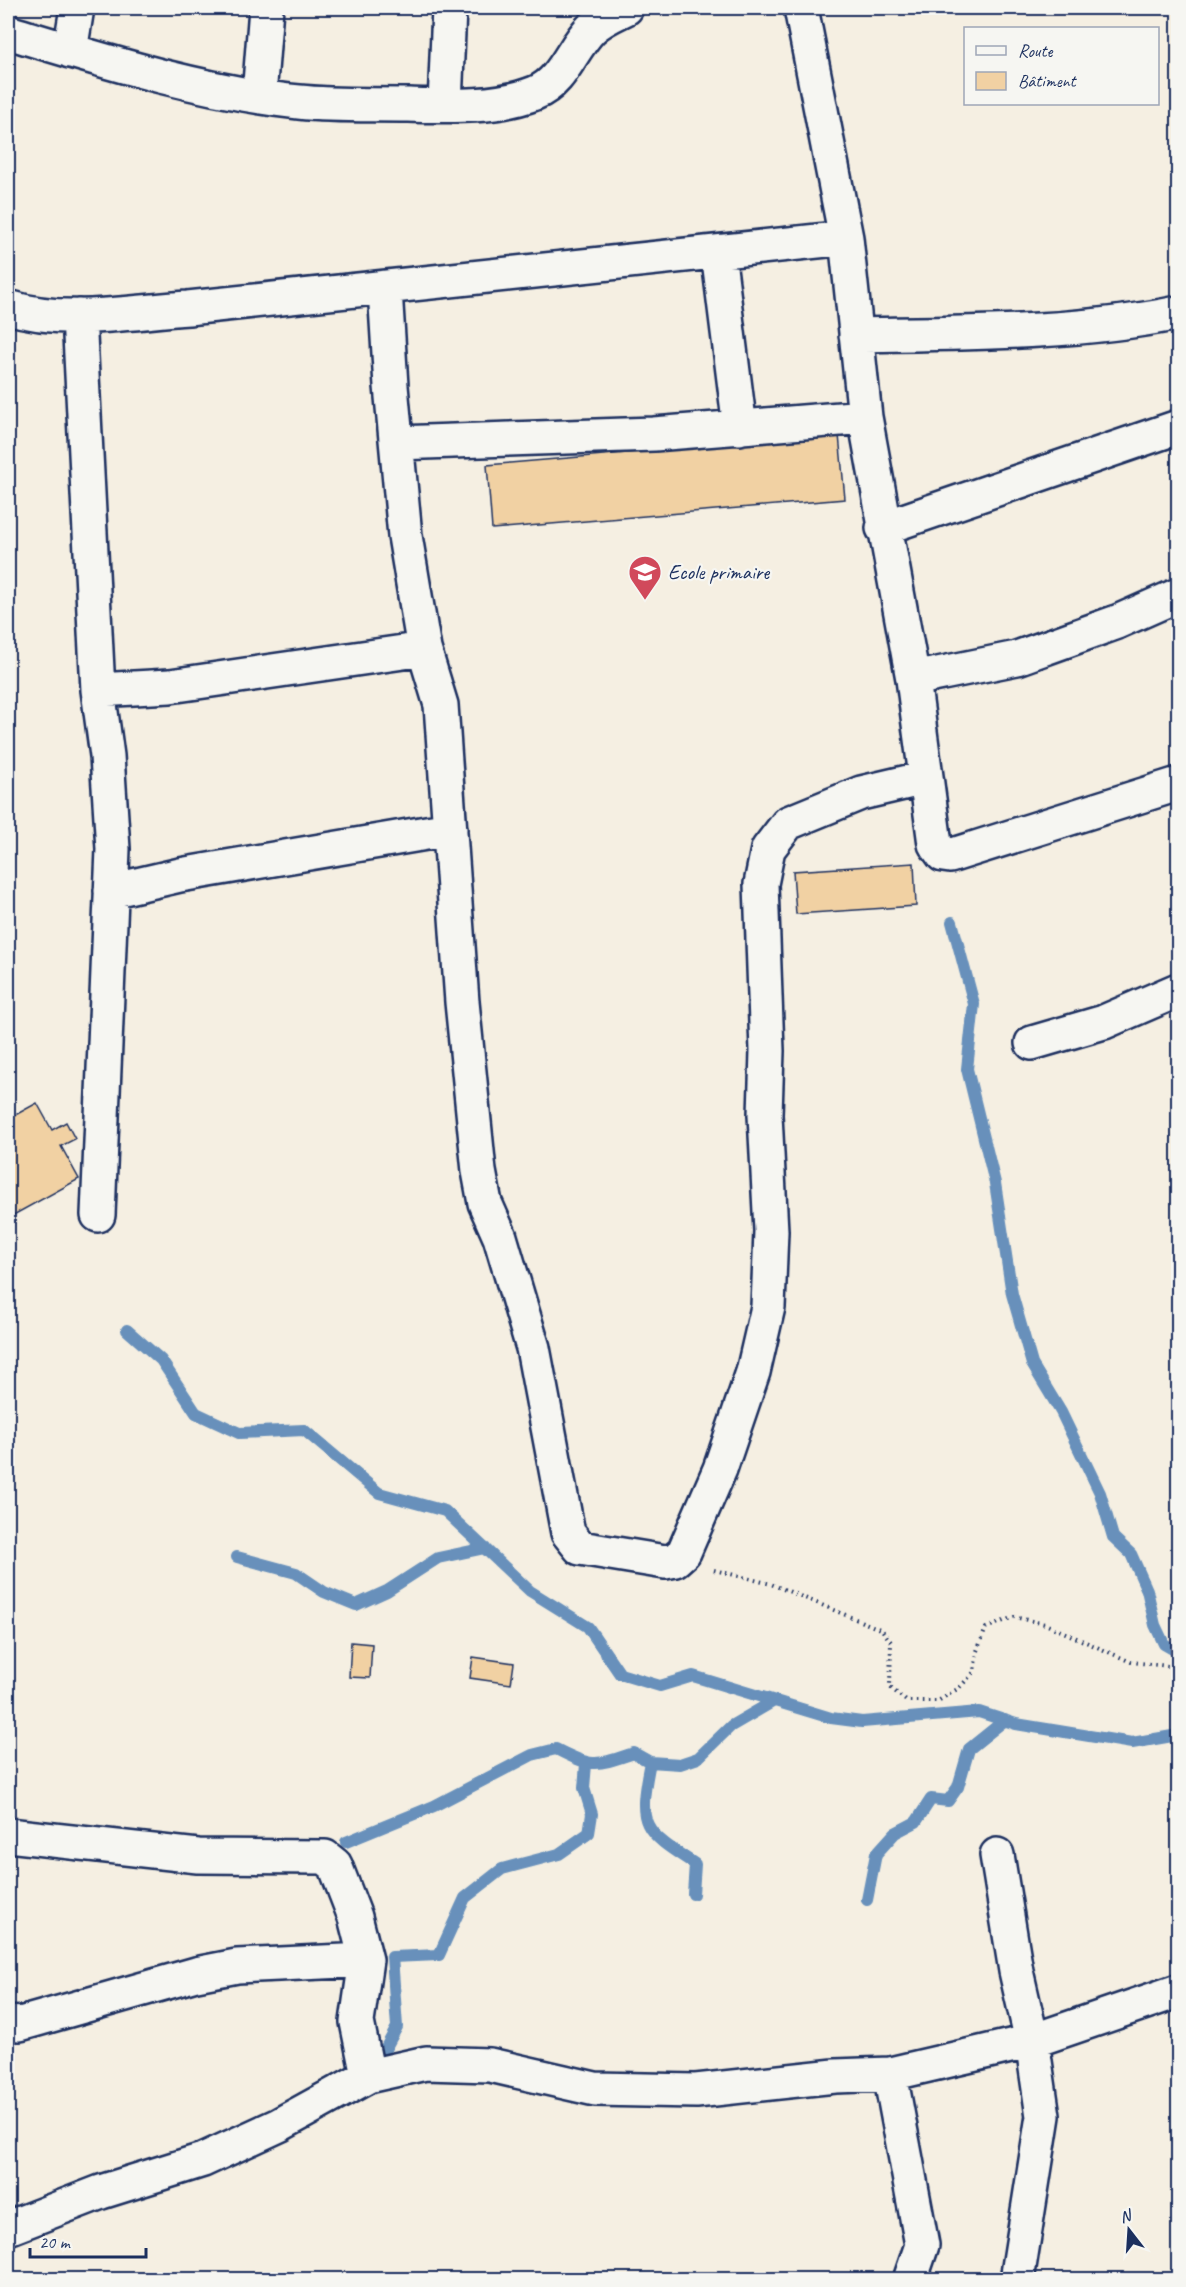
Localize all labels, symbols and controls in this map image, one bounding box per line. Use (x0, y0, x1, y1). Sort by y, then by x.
legend (964, 27, 1159, 105)
text: Route (1018, 40, 1053, 62)
text: Bâtiment (1018, 70, 1078, 92)
school or university icon: Ecole primaire (627, 554, 663, 601)
place label: Ecole primaire (668, 559, 770, 585)
north arrow (1099, 2200, 1159, 2260)
text: N (1117, 2205, 1136, 2228)
scale bar (30, 2221, 146, 2259)
text: 20 m (39, 2231, 72, 2253)

